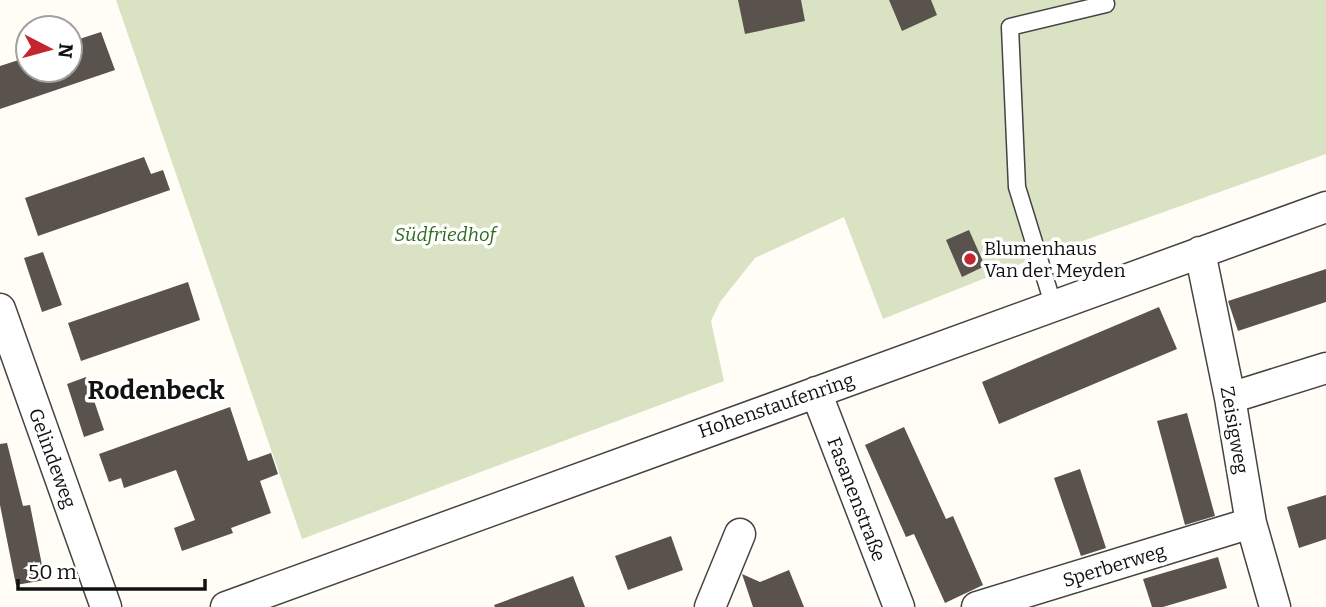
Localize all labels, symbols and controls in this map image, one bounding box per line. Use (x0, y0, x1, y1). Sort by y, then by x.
north arrow (14, 14, 84, 84)
text: N (53, 42, 78, 60)
park label: Südfriedhof (394, 223, 499, 246)
place label: Blumenhaus Van der Meyden (984, 237, 1126, 282)
marker: Blumenhaus Van der Meyden (962, 251, 978, 267)
street label: Hohenstaufenring (695, 368, 857, 443)
district label: Rodenbeck (88, 375, 225, 406)
street label: Zeisigweg (1215, 384, 1254, 476)
street label: Gelindeweg (24, 405, 81, 512)
street label: Fasanenstraße (822, 434, 891, 565)
street label: Sperberweg (1060, 539, 1169, 592)
scale bar (18, 548, 205, 592)
text: 50 m (28, 559, 77, 585)

